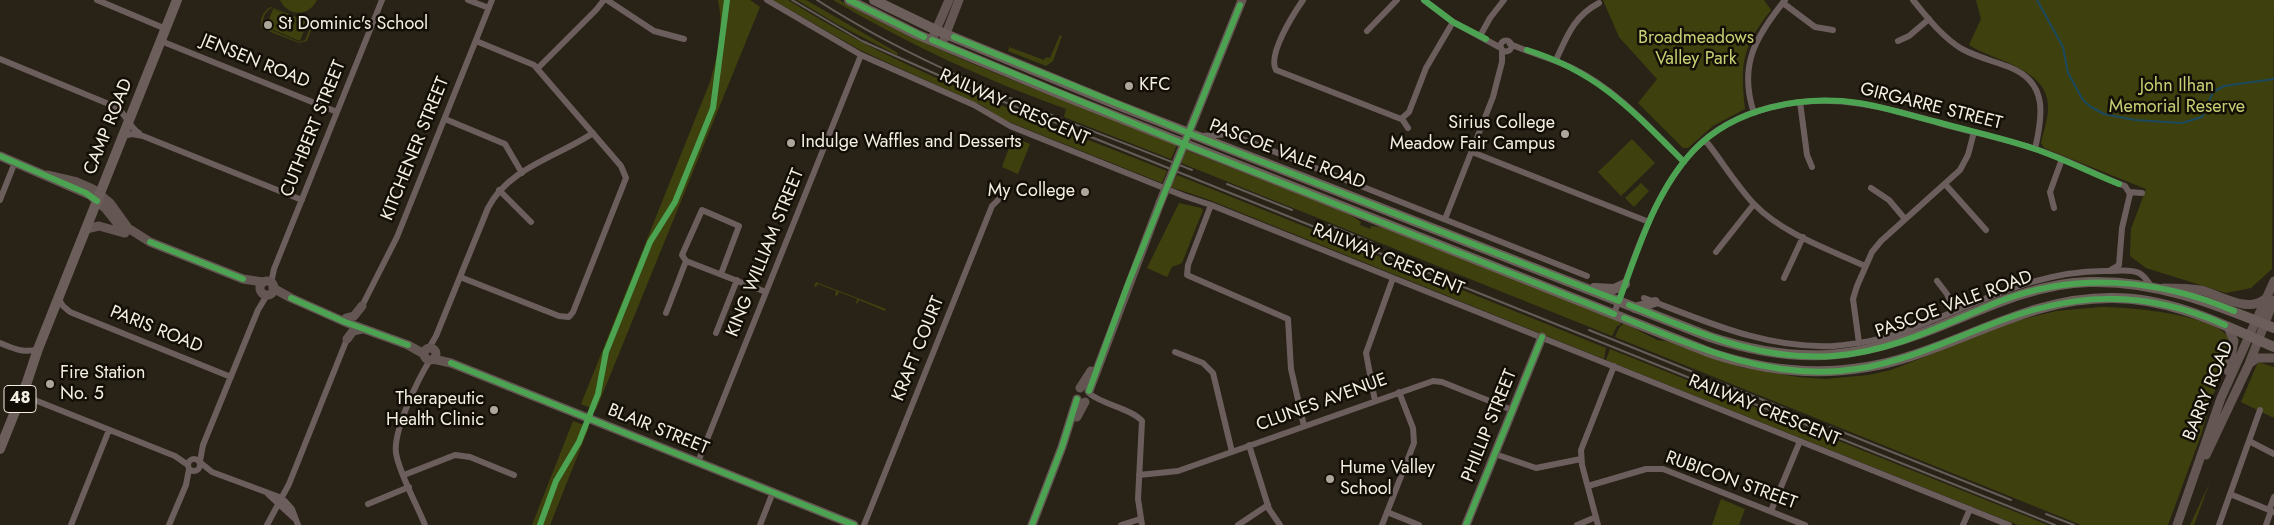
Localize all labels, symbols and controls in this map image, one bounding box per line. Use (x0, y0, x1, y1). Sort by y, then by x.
place label: St Dominic's School (278, 14, 428, 36)
marker: St Dominic's School (262, 19, 274, 31)
park label: Broadmeadows Valley Park (1638, 28, 1754, 70)
street label: JENSEN ROAD (198, 30, 312, 94)
street label: CUTHBERT STREET (277, 58, 351, 200)
street label: RAILWAY CRESCENT (936, 65, 1092, 151)
street label: KITCHENER STREET (377, 74, 455, 224)
place label: KFC (1139, 75, 1170, 97)
street label: CAMP ROAD (80, 76, 138, 178)
park label: John Ilhan Memorial Reserve (2109, 76, 2245, 118)
street label: GIRGARRE STREET (1858, 79, 2004, 135)
marker: KFC (1123, 80, 1135, 92)
place label: Sirius College Meadow Fair Campus (1390, 113, 1555, 156)
street label: PASCOE VALE ROAD (1206, 115, 1368, 195)
marker: Sirius College Meadow Fair Campus (1559, 128, 1571, 140)
place label: Indulge Waffles and Desserts (801, 132, 1021, 154)
marker: Indulge Waffles and Desserts (785, 137, 797, 149)
street label: KING WILLIAM STREET (722, 166, 810, 340)
place label: My College (988, 181, 1075, 203)
marker: My College (1079, 186, 1091, 198)
street label: RAILWAY CRESCENT (1309, 220, 1467, 300)
street label: PASCOE VALE ROAD (1873, 267, 2035, 343)
street label: KRAFT COURT (888, 294, 950, 404)
street label: PARIS ROAD (106, 302, 206, 358)
street label: BARRY ROAD (2179, 338, 2239, 444)
place label: Fire Station No. 5 (60, 363, 145, 406)
street label: PHILLIP STREET (1458, 367, 1522, 485)
street label: CLUNES AVENUE (1254, 369, 1390, 437)
street label: RAILWAY CRESCENT (1685, 371, 1843, 451)
marker: Fire Station No. 5 (44, 378, 56, 390)
road number: 48 (4, 386, 36, 412)
place label: Therapeutic Health Clinic (386, 389, 484, 432)
street label: BLAIR STREET (604, 400, 712, 460)
marker: Therapeutic Health Clinic (488, 404, 500, 416)
street label: RUBICON STREET (1662, 447, 1800, 515)
place label: Hume Valley School (1340, 458, 1435, 500)
marker: Hume Valley School (1324, 473, 1336, 485)

